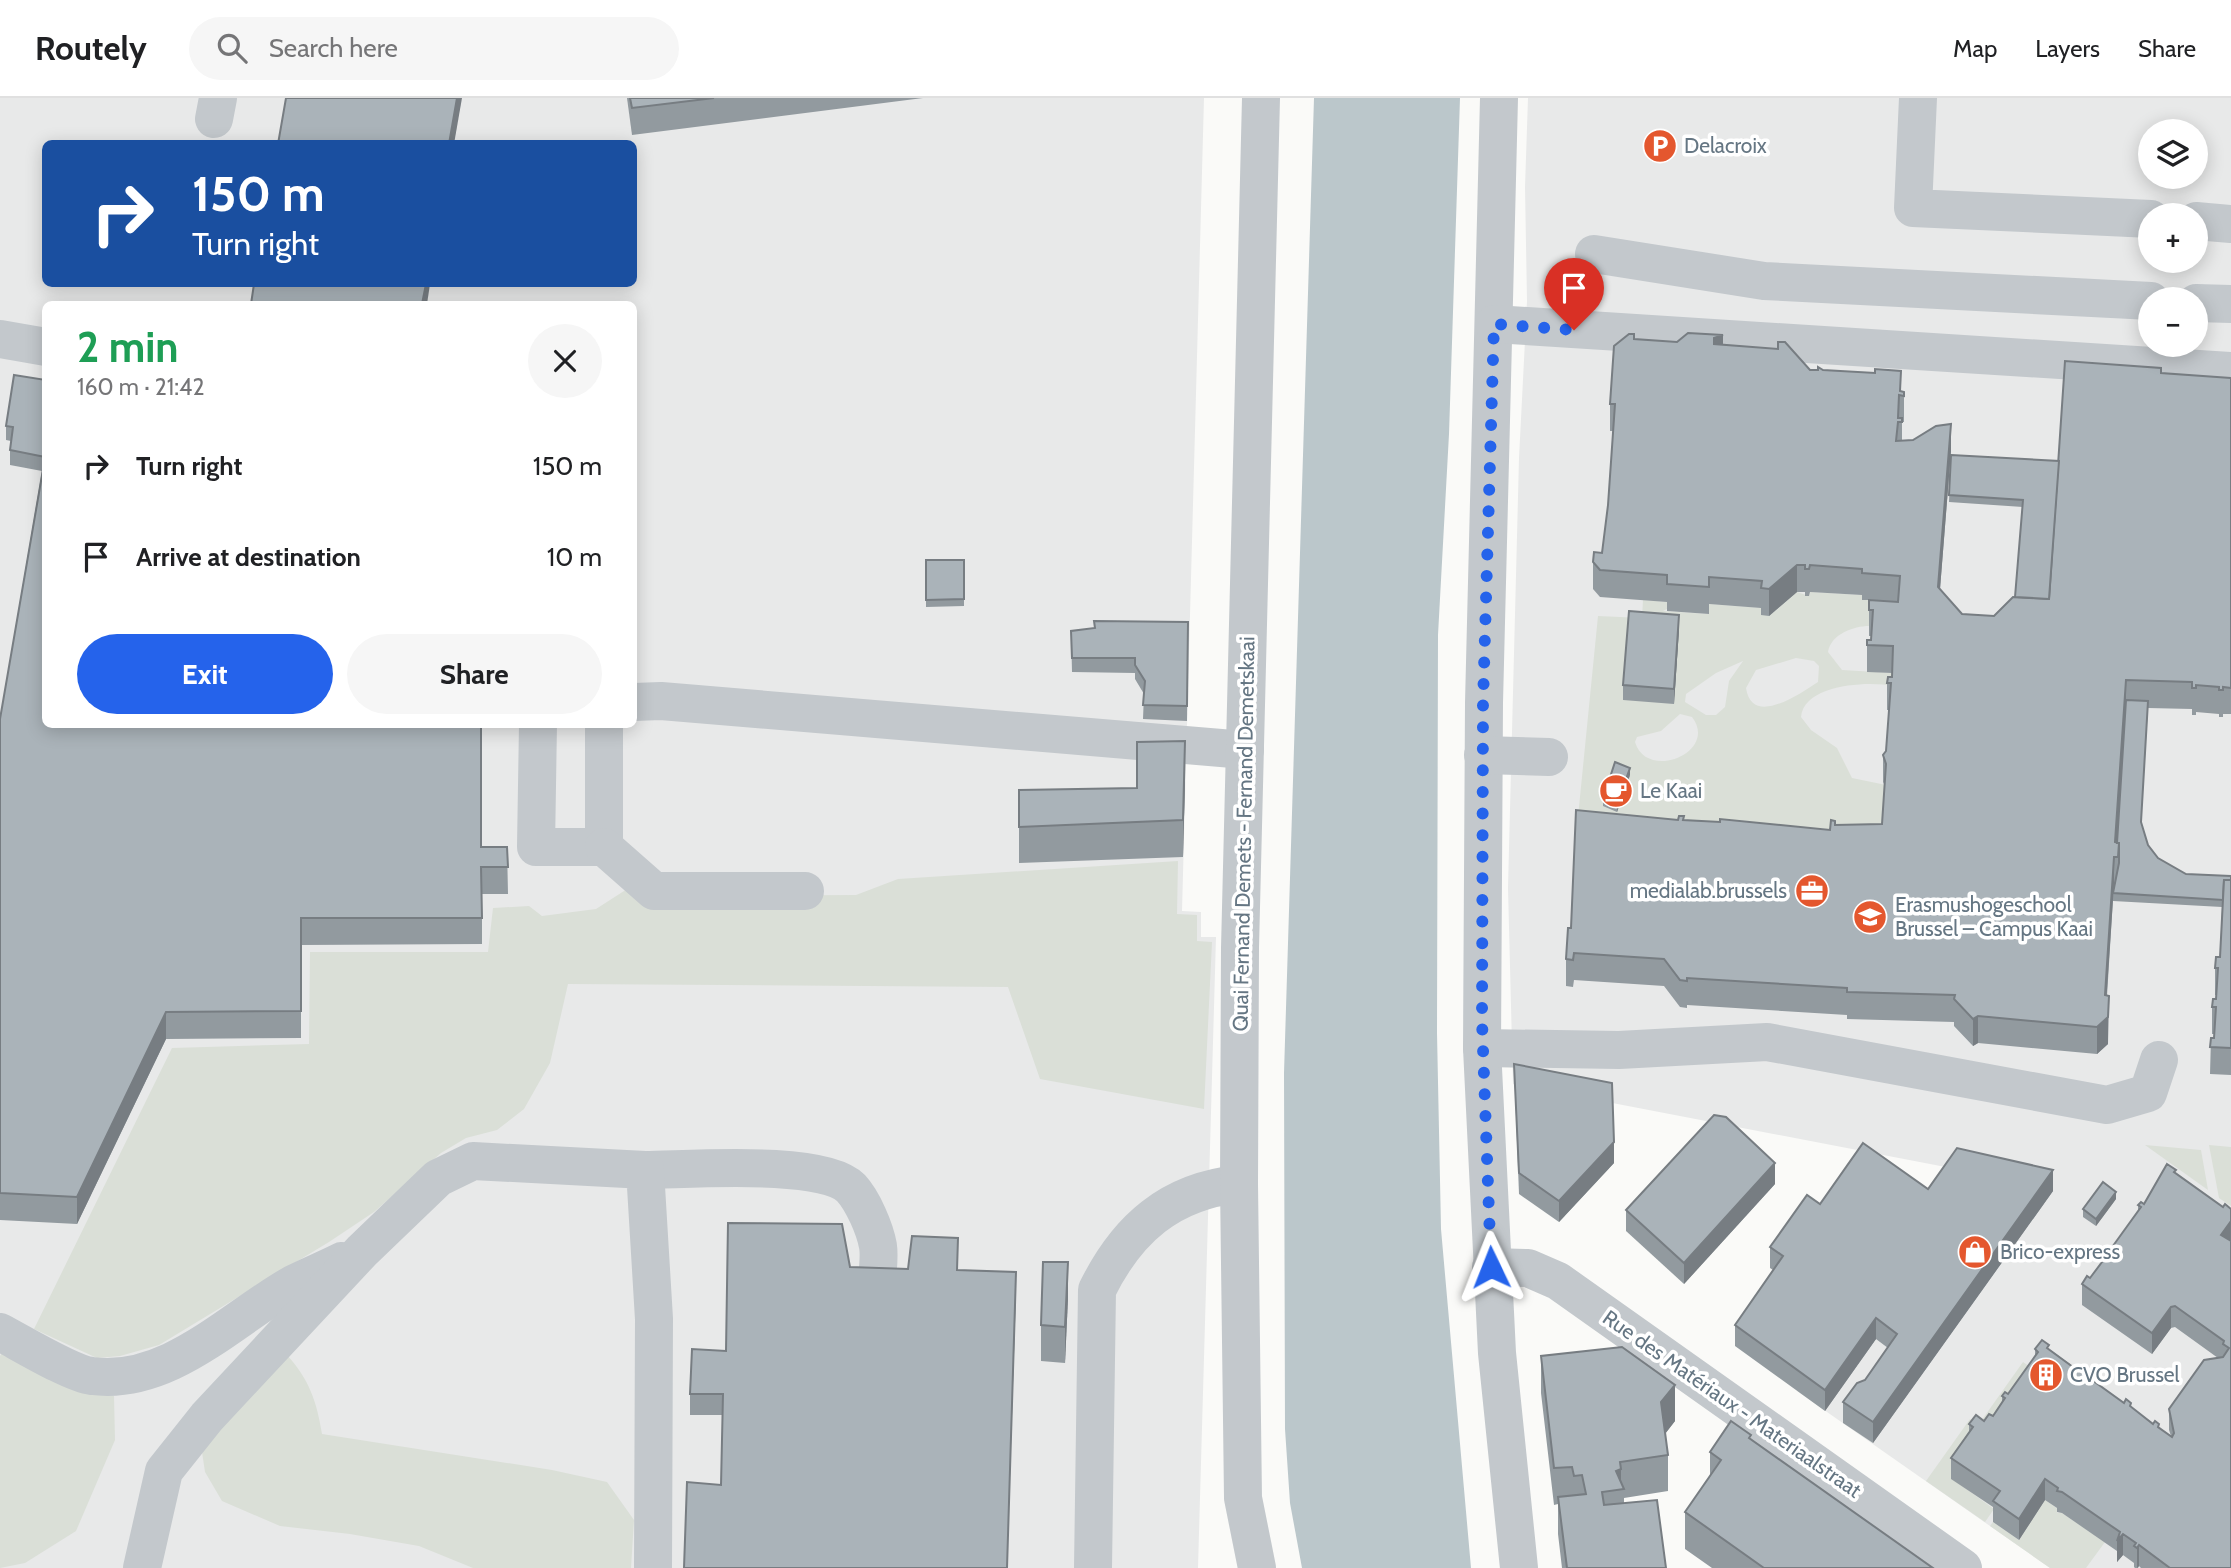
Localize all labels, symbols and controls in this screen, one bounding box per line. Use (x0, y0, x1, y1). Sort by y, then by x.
search box (189, 17, 679, 80)
text: Routely (35, 28, 147, 68)
icon: search (213, 29, 251, 67)
text: Search here (269, 32, 398, 64)
text: Map (1953, 34, 1997, 63)
text: Layers (2035, 34, 2100, 63)
text: Share (2138, 34, 2196, 63)
map controls (2138, 119, 2208, 357)
button: layers (2138, 119, 2208, 189)
parking icon: Delacroix (1641, 127, 1679, 165)
place label: Delacroix (1684, 133, 1767, 158)
text: 150 m (192, 164, 325, 223)
icon: right (77, 168, 168, 259)
button: + (2138, 203, 2208, 273)
text: Turn right (192, 224, 319, 263)
pin (1544, 258, 1604, 330)
icon: arrive (1555, 269, 1593, 307)
button: − (2138, 287, 2208, 357)
text: 2 min (77, 321, 178, 373)
button: close (528, 324, 602, 398)
text: 160 m · 21:42 (77, 373, 204, 401)
icon: right (77, 447, 115, 485)
text: Turn right (136, 450, 242, 482)
text: 150 m (533, 450, 602, 482)
icon: arrive (77, 538, 115, 576)
text: Arrive at destination (136, 541, 361, 573)
text: 10 m (547, 541, 602, 573)
button: Exit (77, 634, 333, 714)
button: Share (347, 634, 602, 714)
street label: Quai Fernand Demets - Fernand Demetskaai (1228, 636, 1259, 1032)
cafe icon: Le Kaai (1597, 772, 1635, 810)
place label: Le Kaai (1640, 778, 1702, 803)
office icon: medialab.brussels (1793, 872, 1831, 910)
place label: medialab.brussels (1630, 878, 1787, 903)
place label: Erasmushogeschool Brussel – Campus Kaai (1895, 892, 2093, 941)
school or university icon: Erasmushogeschool Brussel – Campus Kaai (1851, 898, 1889, 936)
position arrow (1454, 1230, 1528, 1304)
shop icon: Brico-express (1956, 1233, 1994, 1271)
place label: Brico-express (2000, 1239, 2120, 1264)
street label: Rue des Matériaux - Materiaalstraat (1598, 1305, 1866, 1503)
building icon: CVO Brussel (2027, 1356, 2065, 1394)
place label: CVO Brussel (2070, 1362, 2180, 1387)

